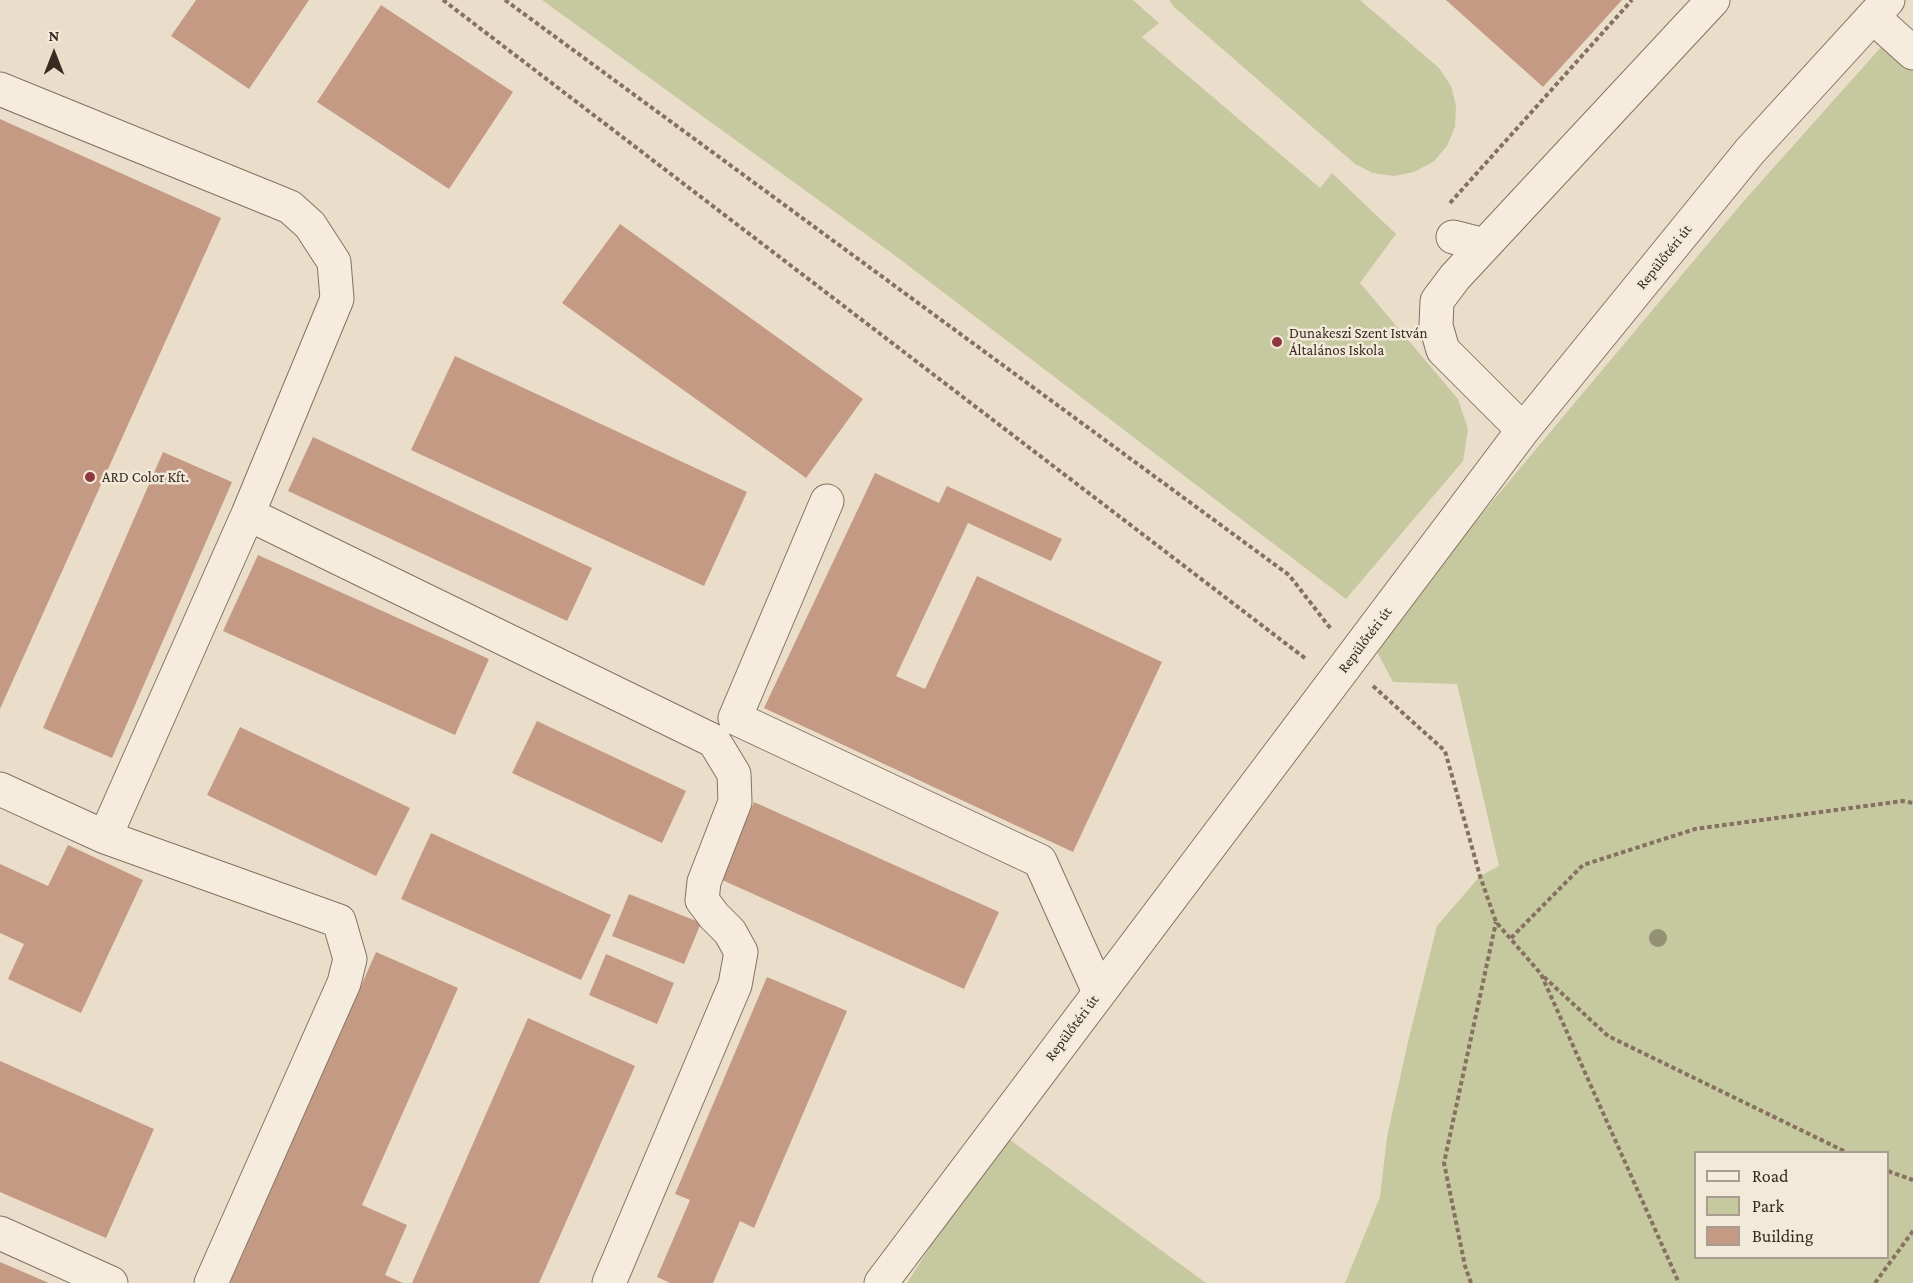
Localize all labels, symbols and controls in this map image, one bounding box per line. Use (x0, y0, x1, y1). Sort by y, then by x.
north arrow (24, 24, 84, 84)
text: N (49, 27, 59, 44)
street label: Repülőtéri út (1632, 221, 1696, 293)
place label: Dunakeszi Szent István Általános Iskola (1289, 324, 1427, 359)
marker: Dunakeszi Szent István Általános Iskola (1270, 335, 1284, 349)
place label: ARD Color Kft. (102, 468, 189, 486)
marker: ARD Color Kft. (83, 470, 97, 484)
street label: Repülőtéri út (1334, 603, 1396, 677)
street label: Repülőtéri út (1041, 991, 1103, 1065)
legend (1694, 1151, 1889, 1259)
text: Road (1752, 1166, 1789, 1186)
text: Park (1752, 1196, 1784, 1216)
text: Building (1752, 1226, 1813, 1246)

